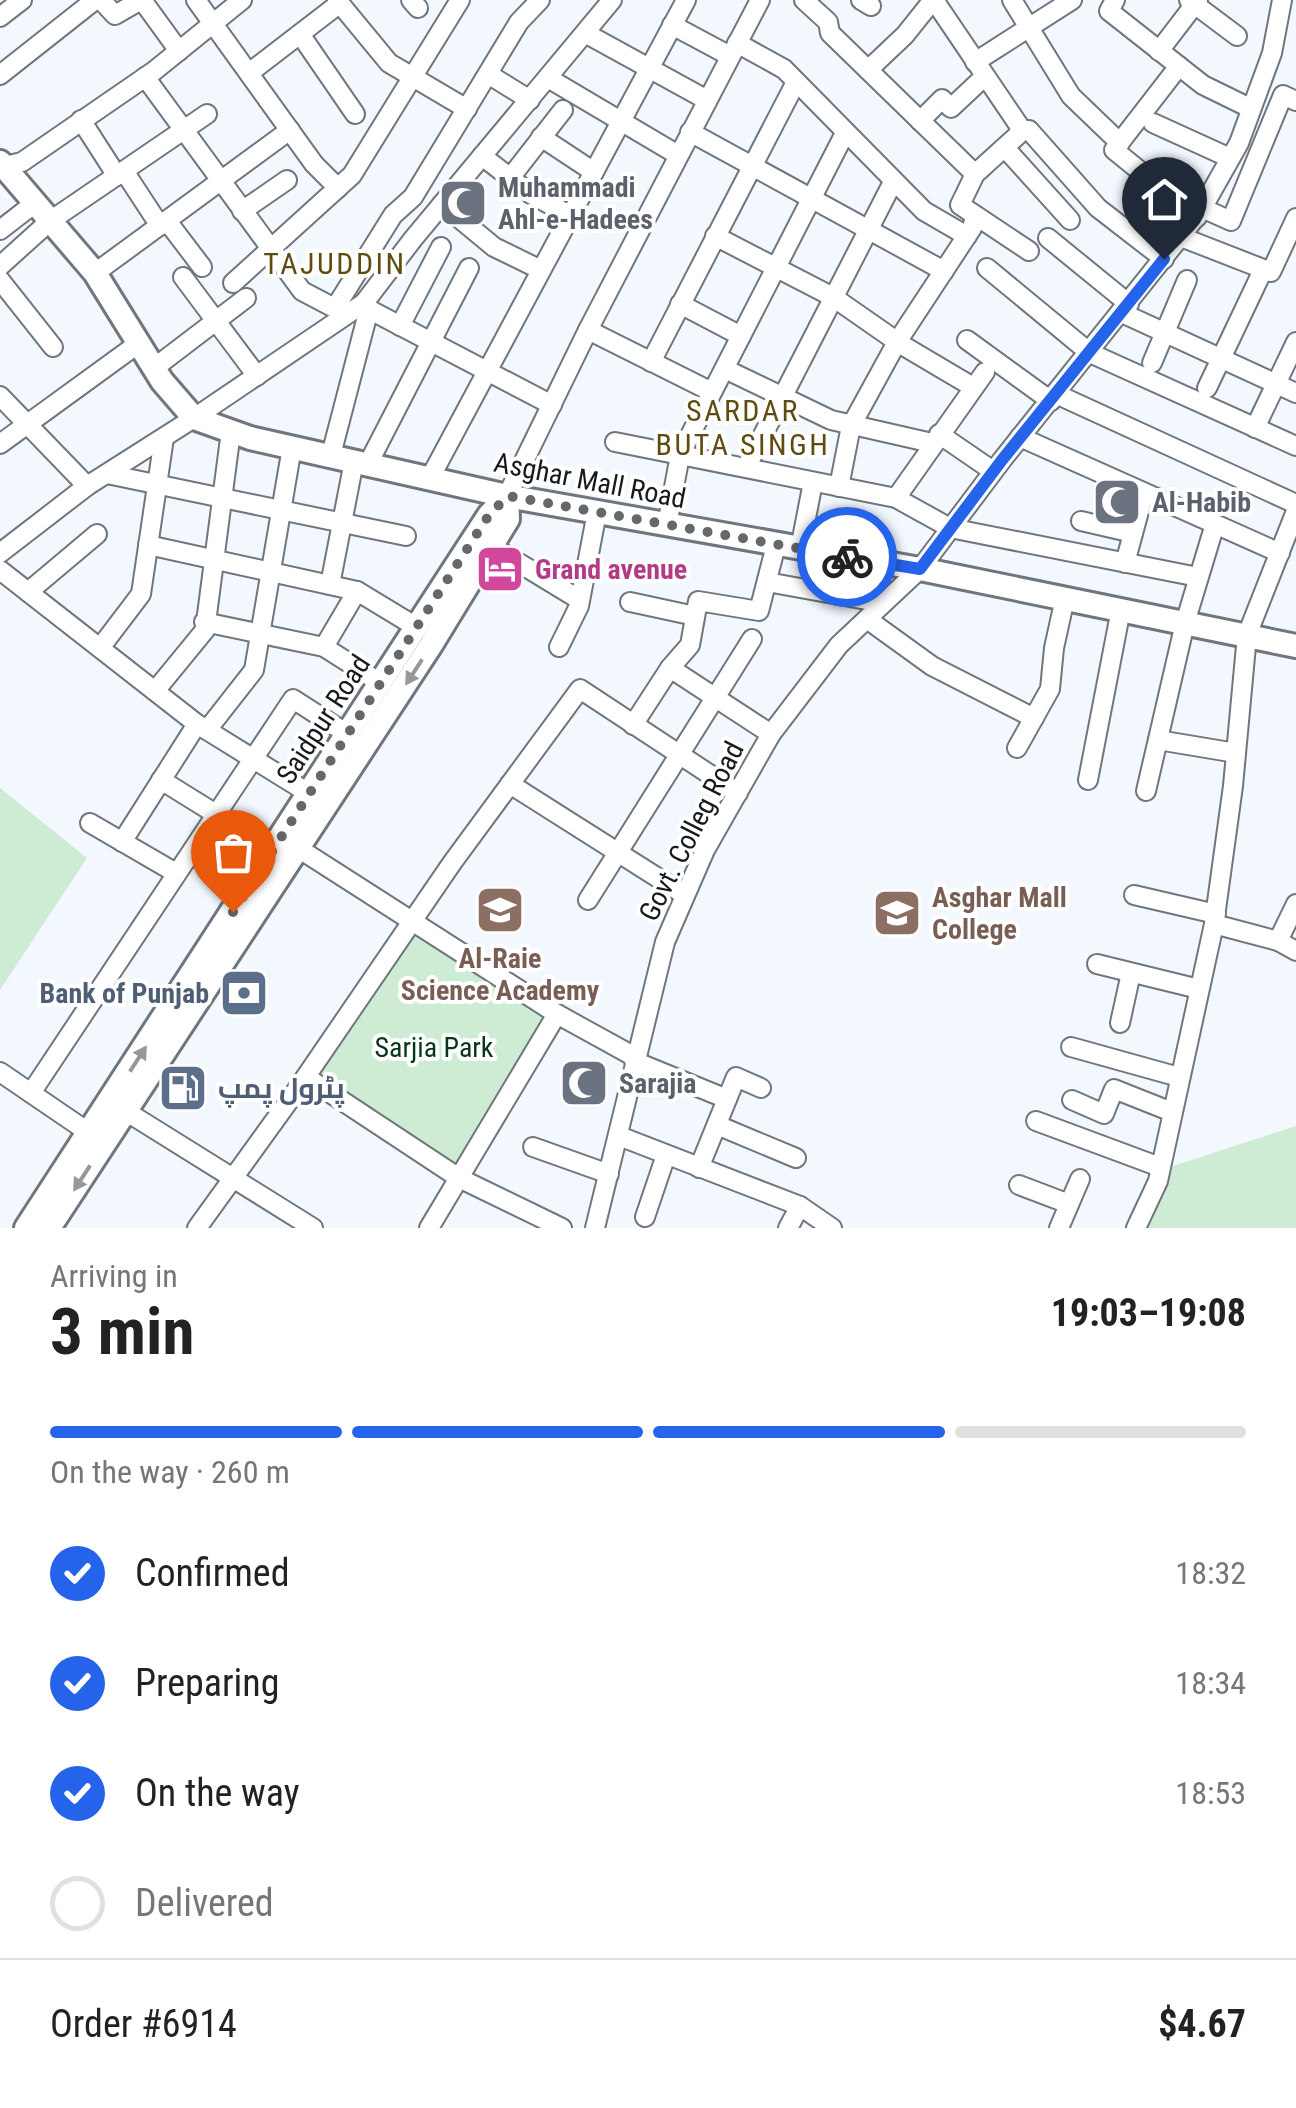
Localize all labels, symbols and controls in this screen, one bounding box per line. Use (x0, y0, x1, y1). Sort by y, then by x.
pin (1122, 157, 1207, 260)
place label: Muhammadi Ahl-e-Hadees (498, 171, 653, 236)
icon: home (1137, 172, 1192, 227)
mosque icon: Muhammadi Ahl-e-Hadees (437, 177, 489, 229)
district label: TAJUDDIN (263, 246, 407, 281)
district label: SARDAR BUTA SINGH (656, 393, 830, 462)
street label: Asghar Mall Road (491, 446, 689, 515)
mosque icon: Al-Habib (1091, 476, 1143, 528)
place label: Al-Habib (1152, 486, 1251, 519)
courier (797, 507, 897, 607)
icon: bike (820, 530, 875, 585)
hotel icon: Grand avenue (474, 543, 526, 595)
place label: Grand avenue (535, 553, 687, 586)
street label: Saidpur Road (270, 649, 377, 790)
one-way arrow (405, 658, 424, 686)
street label: Govt. Colleg Road (632, 736, 751, 926)
pin (191, 810, 276, 913)
icon: bag (206, 825, 261, 880)
place label: Asghar Mall College (932, 881, 1067, 946)
school or university icon: Al-Raie Science Academy (474, 884, 526, 936)
school or university icon: Asghar Mall College (871, 887, 923, 939)
place label: Al-Raie Science Academy (401, 942, 600, 1007)
bank icon: Bank of Punjab (218, 967, 270, 1019)
place label: Bank of Punjab (40, 977, 209, 1010)
park label: Sarjia Park (375, 1031, 494, 1064)
one-way arrow (128, 1045, 146, 1073)
mosque icon: Sarajia (558, 1057, 610, 1109)
fuel station icon: پٹرول پمپ (157, 1062, 209, 1114)
place label: Sarajia (619, 1067, 696, 1100)
place label: پٹرول پمپ (218, 1072, 345, 1108)
one-way arrow (74, 1164, 92, 1192)
text: Arriving in (50, 1257, 178, 1295)
text: 19:03–19:08 (1051, 1291, 1246, 1335)
text: 3 min (50, 1294, 194, 1370)
text: On the way · 260 m (50, 1453, 290, 1491)
icon: check (50, 1546, 105, 1601)
text: Confirmed (135, 1551, 290, 1595)
text: 18:32 (1175, 1554, 1246, 1592)
icon: check (50, 1656, 105, 1711)
text: Preparing (135, 1661, 280, 1705)
text: 18:34 (1175, 1664, 1246, 1702)
icon: check (50, 1766, 105, 1821)
text: On the way (135, 1771, 300, 1815)
text: 18:53 (1175, 1774, 1246, 1812)
text: Delivered (135, 1881, 274, 1925)
text: Order #6914 (50, 2002, 237, 2046)
text: $4.67 (1158, 2002, 1246, 2046)

